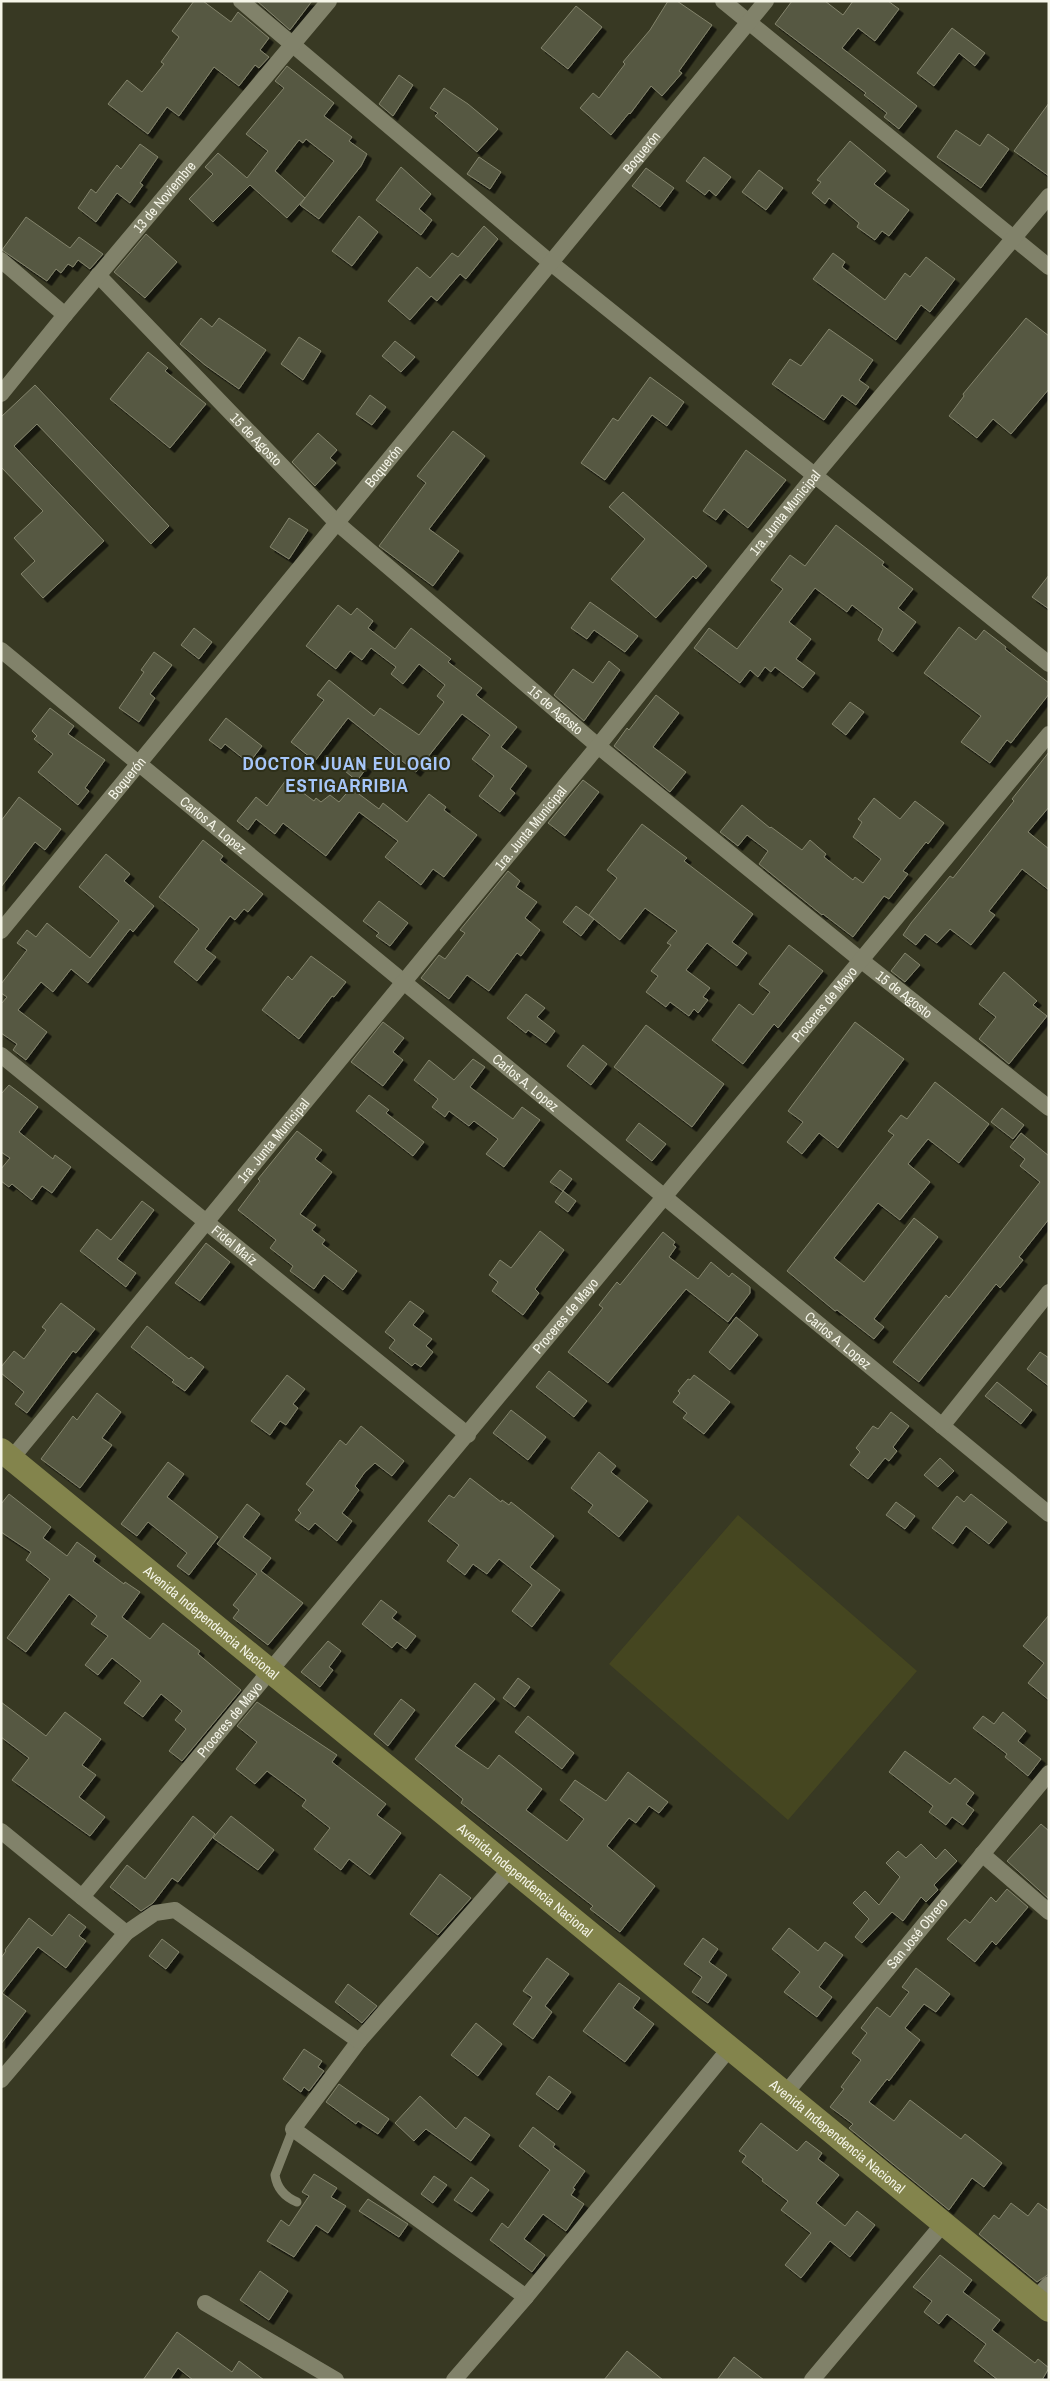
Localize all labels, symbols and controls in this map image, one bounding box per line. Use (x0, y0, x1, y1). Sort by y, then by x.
street label: Boquerón (619, 128, 664, 177)
street label: 13 de Noviembre (129, 157, 200, 236)
street label: 15 de Agosto (226, 409, 286, 470)
street label: Boquerón (361, 441, 406, 491)
street label: 1ra. Junta Municipal (745, 466, 824, 559)
street label: 15 de Agosto (524, 681, 587, 738)
district label: DOCTOR JUAN EULOGIO ESTIGARRIBIA (242, 750, 452, 798)
street label: Boquerón (104, 753, 150, 803)
street label: 1ra. Junta Municipal (490, 782, 571, 874)
street label: Carlos A. Lopez (176, 792, 250, 858)
street label: Proceres de Mayo (788, 963, 861, 1046)
street label: 15 de Agosto (872, 966, 936, 1022)
street label: Carlos A. Lopez (489, 1050, 563, 1115)
street label: 1ra. Junta Municipal (233, 1095, 313, 1187)
street label: Fidel Maíz (208, 1221, 261, 1269)
street label: Proceres de Mayo (529, 1274, 602, 1357)
street label: Carlos A. Lopez (801, 1307, 875, 1373)
street label: Avenida Independencia Nacional (139, 1561, 283, 1683)
street label: Proceres de Mayo (193, 1678, 266, 1761)
street label: Avenida Independencia Nacional (453, 1819, 596, 1941)
street label: San José Obrero (883, 1894, 952, 1973)
street label: Avenida Independencia Nacional (765, 2075, 909, 2197)

